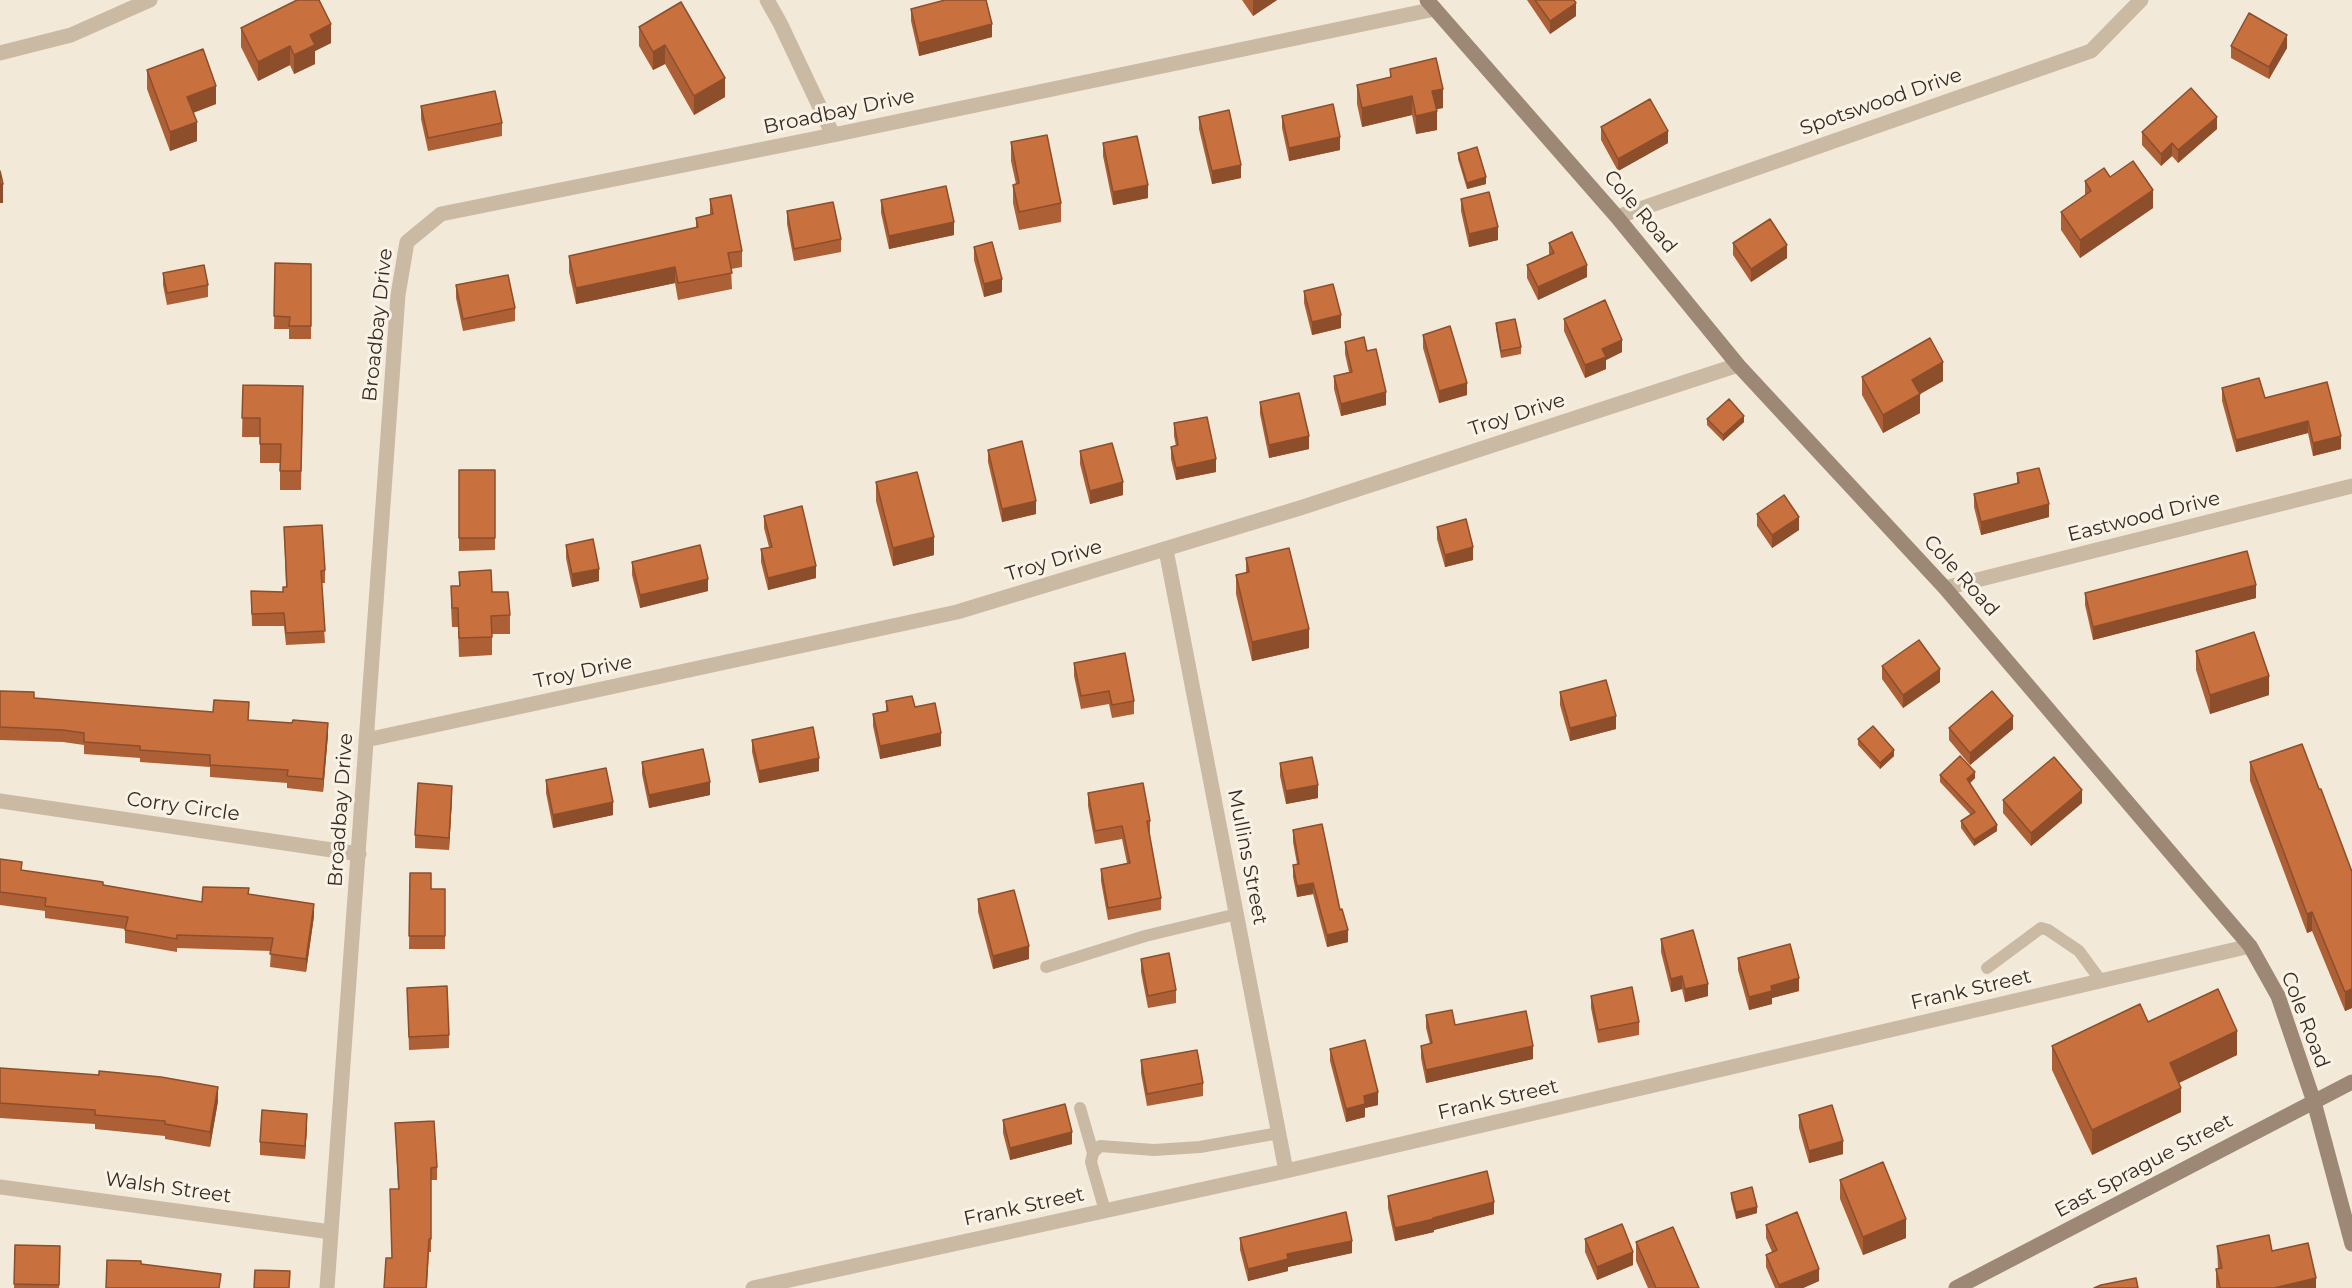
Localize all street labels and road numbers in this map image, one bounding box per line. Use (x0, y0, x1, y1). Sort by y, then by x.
street label: Spotswood Drive (1797, 63, 1965, 141)
street label: Broadbay Drive (761, 84, 917, 140)
street label: Cole Road (1598, 166, 1682, 258)
street label: Broadbay Drive (358, 247, 398, 403)
street label: Troy Drive (1466, 388, 1568, 442)
street label: Eastwood Drive (2065, 486, 2223, 548)
street label: Cole Road (1918, 530, 2004, 622)
street label: Troy Drive (1003, 535, 1105, 587)
street label: Troy Drive (532, 650, 634, 694)
street label: Broadbay Drive (324, 732, 358, 888)
street label: Corry Circle (125, 787, 241, 827)
street label: Mullins Street (1222, 787, 1272, 927)
street label: Frank Street (1909, 965, 2033, 1015)
street label: Cole Road (2276, 968, 2334, 1072)
street label: Frank Street (1436, 1075, 1560, 1125)
street label: East Sprague Street (2051, 1109, 2237, 1223)
street label: Walsh Street (103, 1167, 233, 1209)
street label: Frank Street (962, 1183, 1086, 1231)

